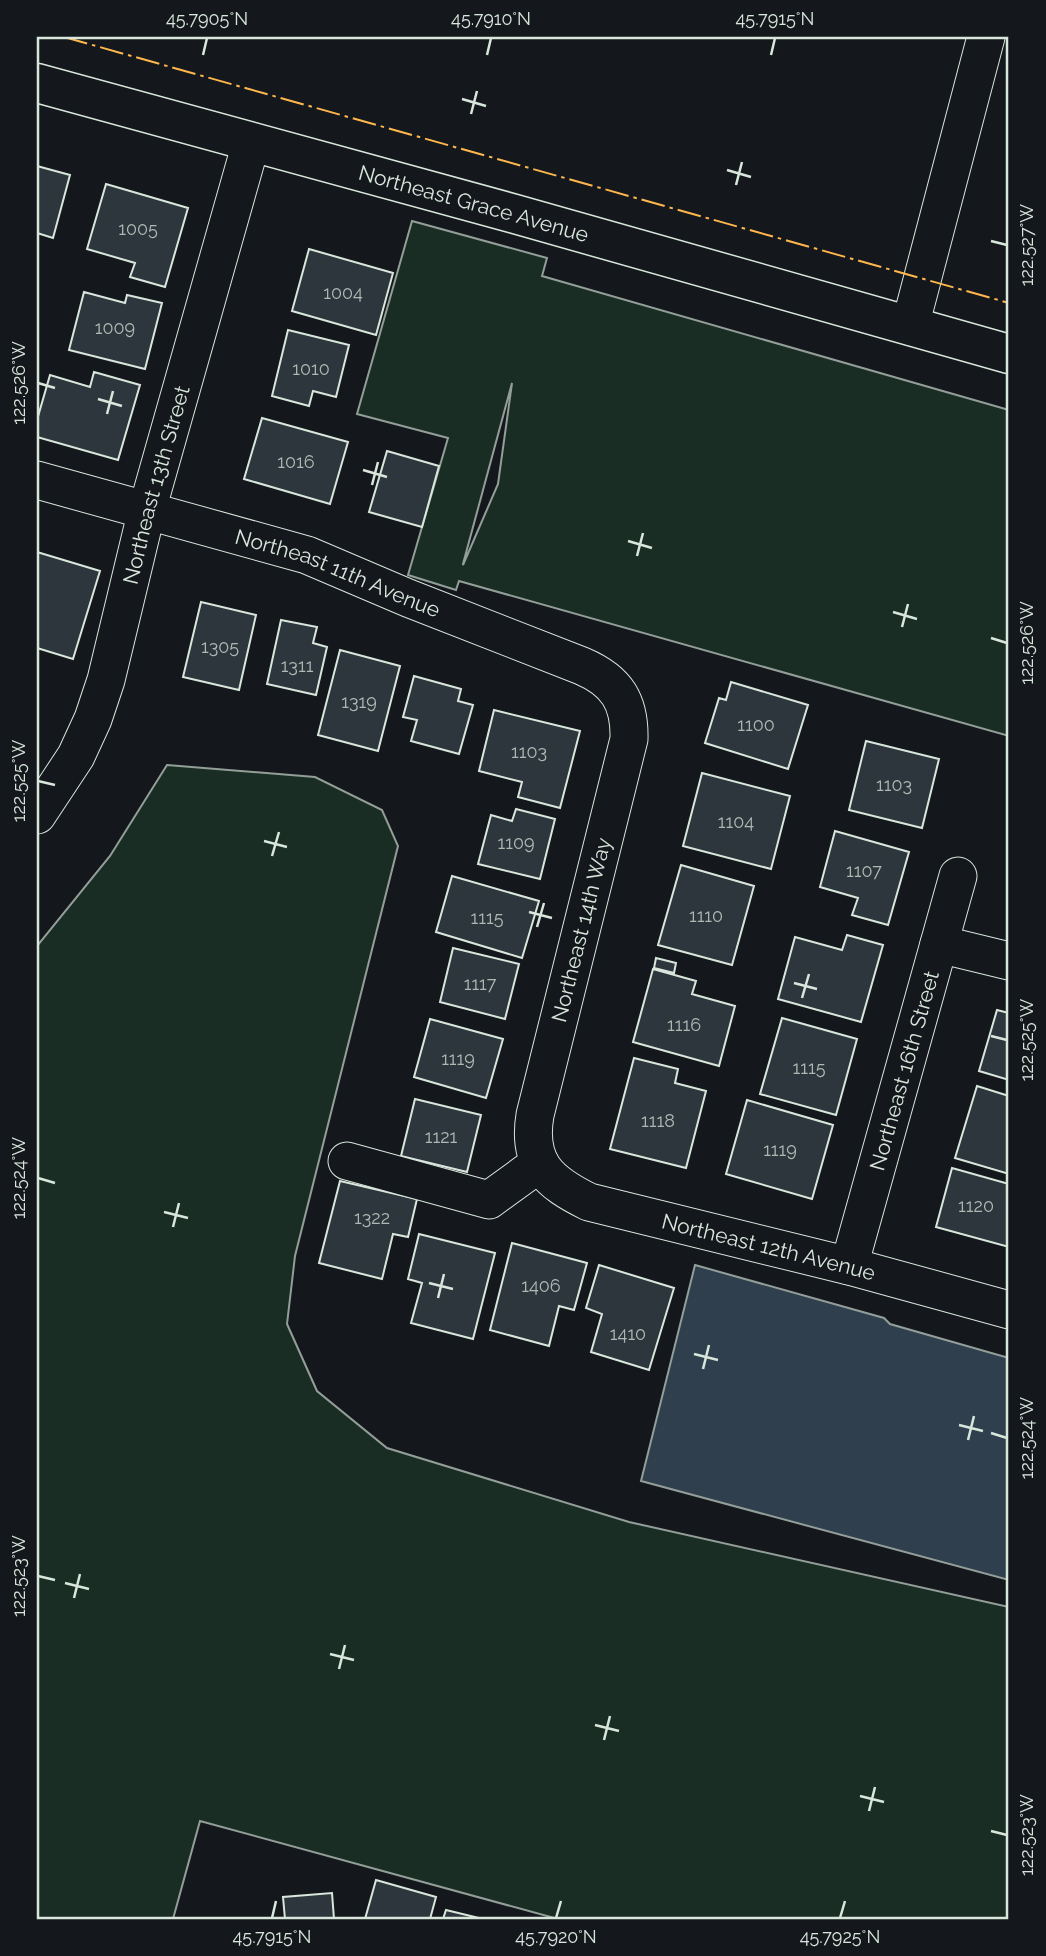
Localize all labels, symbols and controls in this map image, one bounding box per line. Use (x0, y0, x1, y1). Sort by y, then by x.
text: 45.7905°N (166, 8, 248, 29)
text: 45.7910°N (451, 8, 531, 29)
text: 45.7915°N (736, 8, 814, 29)
street label: Northeast Grace Avenue (356, 159, 592, 247)
text: 122.527°W (1016, 204, 1037, 286)
house number: 1005 (118, 218, 158, 239)
house number: 1004 (323, 282, 363, 303)
house number: 1009 (95, 317, 135, 338)
text: 122.526°W (8, 341, 29, 425)
house number: 1010 (292, 358, 330, 379)
street label: Northeast 13th Street (117, 383, 194, 587)
house number: 1016 (277, 451, 315, 472)
street label: Northeast 11th Avenue (232, 523, 444, 622)
text: 122.526°W (1016, 601, 1037, 685)
house number: 1305 (201, 636, 239, 657)
house number: 1311 (281, 655, 314, 676)
house number: 1319 (341, 691, 377, 712)
house number: 1100 (737, 714, 775, 735)
text: 122.525°W (8, 740, 29, 822)
house number: 1103 (511, 741, 547, 762)
house number: 1103 (876, 774, 912, 795)
house number: 1104 (718, 811, 754, 832)
house number: 1109 (498, 832, 534, 853)
street label: Northeast 14th Way (546, 835, 616, 1025)
house number: 1107 (846, 860, 882, 881)
house number: 1110 (689, 905, 723, 926)
house number: 1115 (471, 907, 504, 928)
street label: Northeast 16th Street (864, 968, 943, 1173)
house number: 1117 (464, 973, 497, 994)
text: 122.525°W (1016, 999, 1037, 1081)
house number: 1116 (667, 1014, 701, 1035)
house number: 1119 (441, 1048, 475, 1069)
house number: 1115 (793, 1057, 826, 1078)
house number: 1118 (641, 1110, 675, 1131)
house number: 1121 (425, 1126, 458, 1147)
text: 122.524°W (8, 1137, 29, 1219)
house number: 1119 (763, 1139, 797, 1160)
house number: 1120 (958, 1195, 994, 1216)
house number: 1322 (354, 1207, 390, 1228)
street label: Northeast 12th Avenue (659, 1208, 878, 1285)
house number: 1406 (521, 1275, 561, 1296)
house number: 1410 (610, 1323, 646, 1344)
text: 122.524°W (1016, 1397, 1037, 1479)
text: 122.523°W (8, 1535, 29, 1617)
text: 122.523°W (1016, 1794, 1037, 1876)
text: 45.7915°N (233, 1926, 311, 1947)
text: 45.7920°N (515, 1926, 597, 1947)
text: 45.7925°N (800, 1926, 880, 1947)

